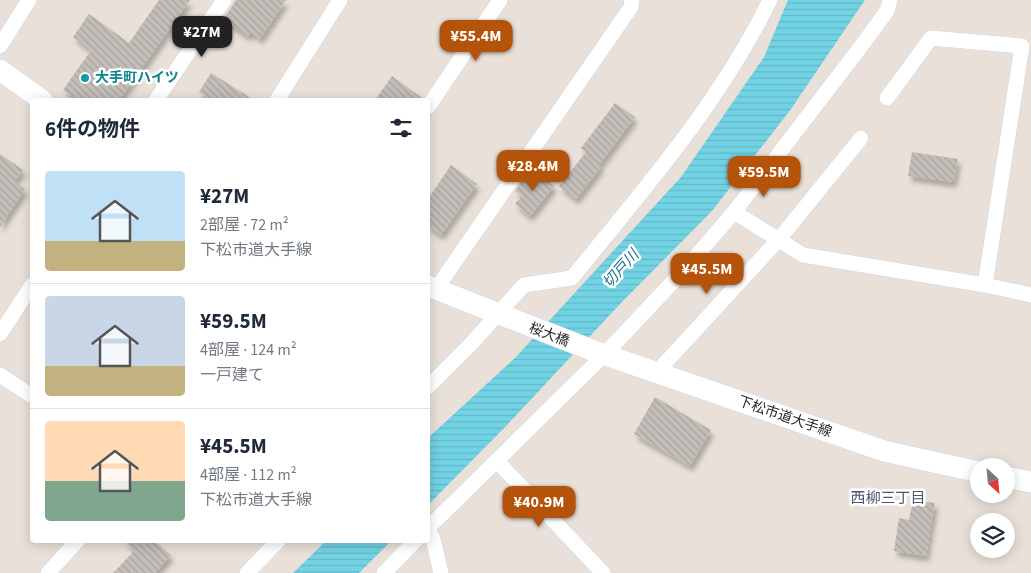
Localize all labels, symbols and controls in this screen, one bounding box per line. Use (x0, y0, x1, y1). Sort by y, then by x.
pin: ¥27M (172, 15, 232, 58)
pin: ¥55.4M (435, 20, 517, 62)
text: ¥27M (183, 21, 221, 43)
text: ¥55.4M (451, 25, 501, 47)
place label: 大手町ハイツ (95, 68, 179, 88)
marker: 大手町ハイツ (79, 72, 91, 84)
text: 6件の物件 (45, 114, 140, 144)
icon: filters (387, 114, 415, 142)
pin: ¥28.4M (492, 150, 574, 192)
text: ¥28.4M (508, 155, 558, 177)
pin: ¥59.5M (723, 156, 805, 198)
text: ¥59.5M (739, 161, 789, 183)
text: ¥27M (200, 181, 249, 211)
icon: home (85, 191, 145, 251)
text: 2部屋 · 72 m² (200, 214, 289, 236)
text: 下松市道大手線 (200, 239, 312, 261)
water label: 切戸川 (598, 244, 645, 293)
pin: ¥45.5M (666, 252, 748, 295)
text: ¥45.5M (682, 258, 732, 280)
text: ¥59.5M (200, 306, 267, 336)
icon: home (85, 316, 145, 376)
street label: 桜大橋 (526, 318, 572, 352)
text: 4部屋 · 124 m² (200, 339, 297, 361)
text: 一戸建て (200, 364, 264, 386)
street label: 下松市道大手線 (735, 392, 835, 442)
text: ¥45.5M (200, 431, 267, 461)
icon: home (85, 441, 145, 501)
north arrow (970, 458, 1015, 502)
map controls (970, 458, 1015, 558)
text: 4部屋 · 112 m² (200, 464, 297, 486)
pin: ¥40.9M (498, 486, 580, 528)
district label: 西柳三丁目 (850, 488, 926, 509)
text: 下松市道大手線 (200, 489, 312, 511)
text: ¥40.9M (514, 491, 564, 513)
button: layers (970, 513, 1015, 558)

